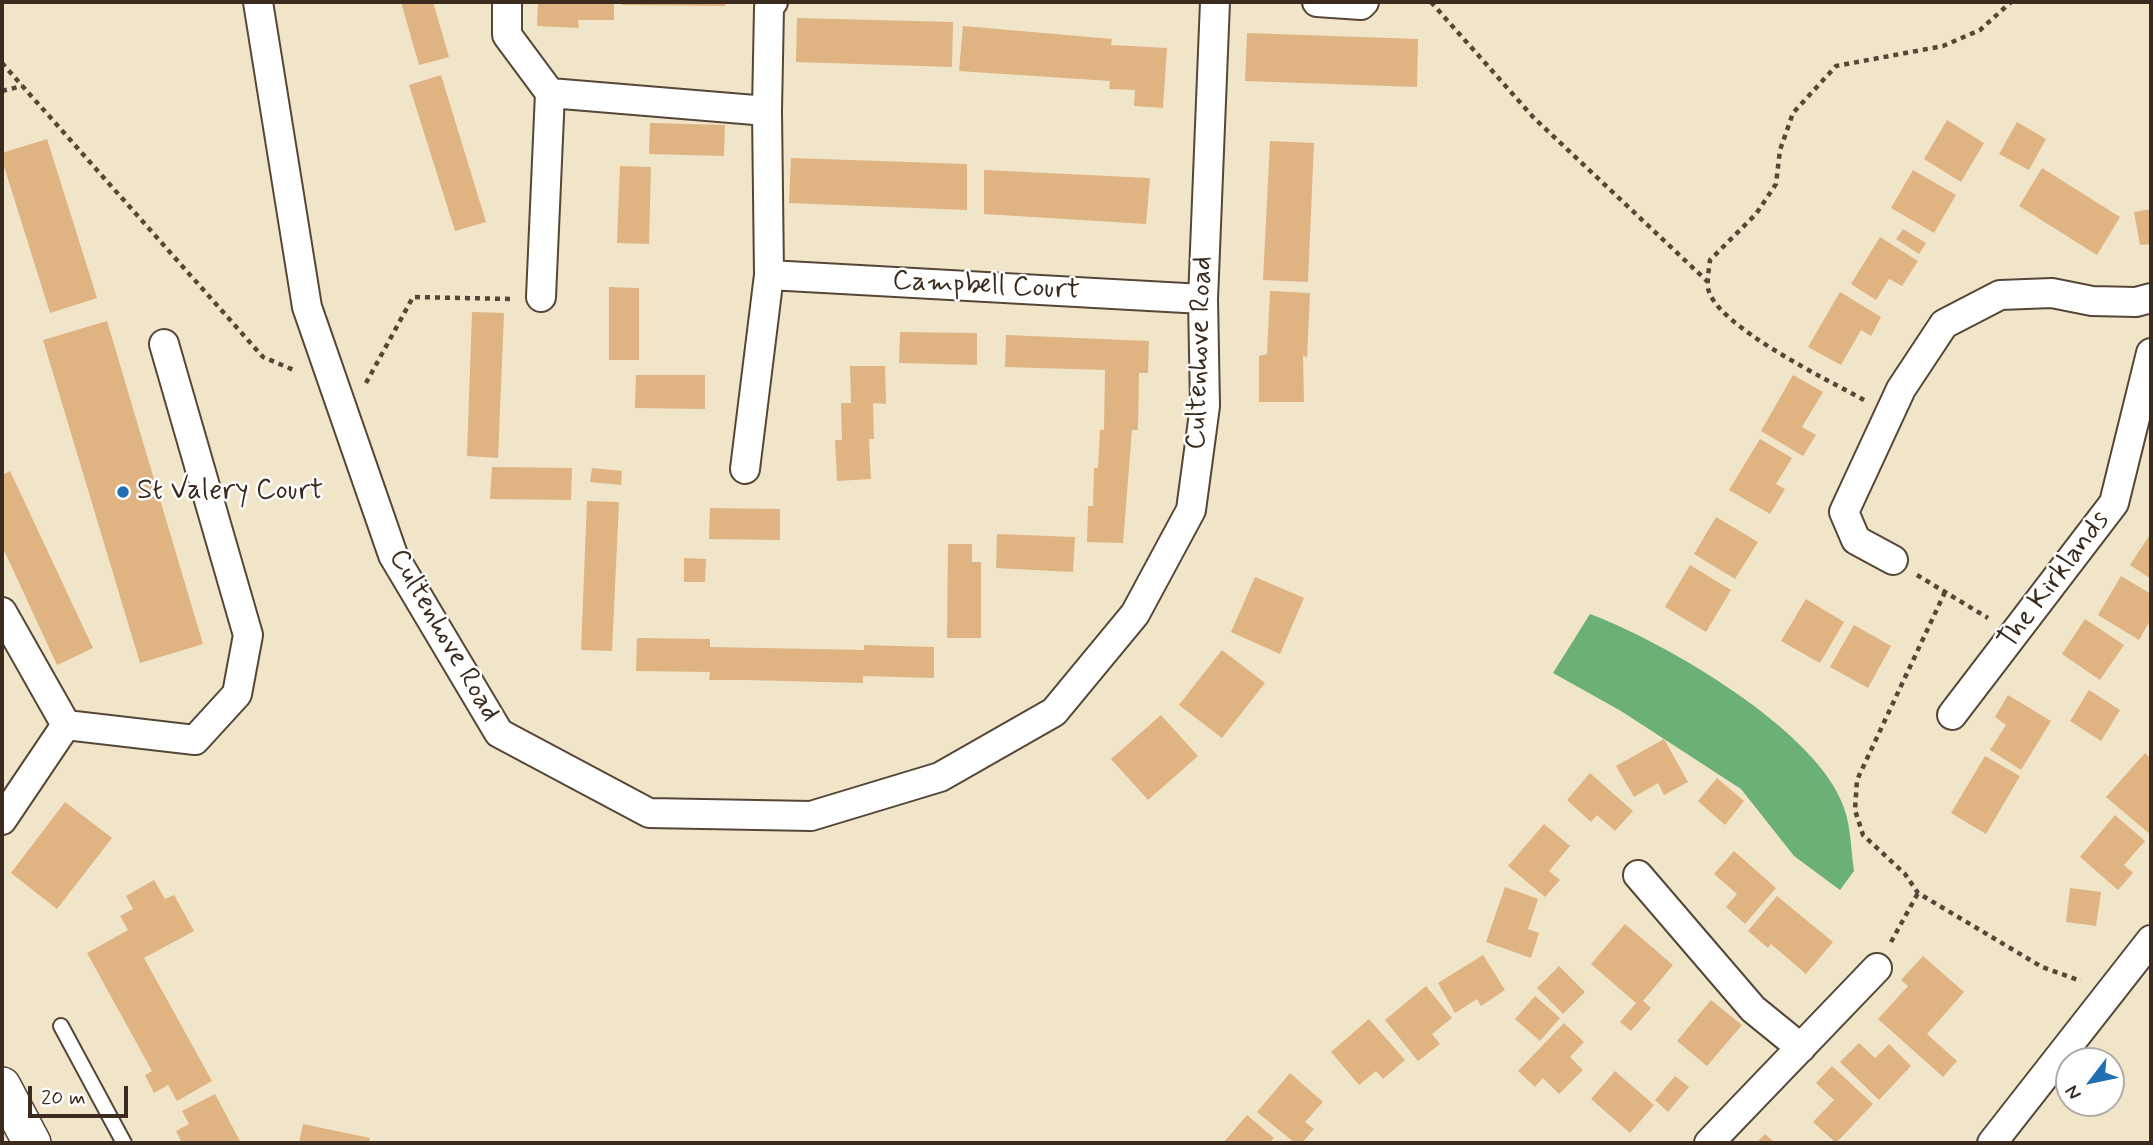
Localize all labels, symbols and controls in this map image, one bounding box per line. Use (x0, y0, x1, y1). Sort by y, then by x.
street label: Cultenhove Road (1181, 256, 1221, 450)
street label: Campbell Court (891, 265, 1081, 309)
place label: St Valery Court (137, 475, 323, 509)
marker: St Valery Court (115, 484, 131, 500)
street label: The Kirklands (1992, 505, 2118, 657)
street label: Cultenhove Road (380, 544, 506, 728)
north arrow (2055, 1047, 2125, 1117)
scale bar (32, 1072, 131, 1116)
text: N (2060, 1080, 2087, 1104)
text: 20 m (41, 1084, 86, 1112)

